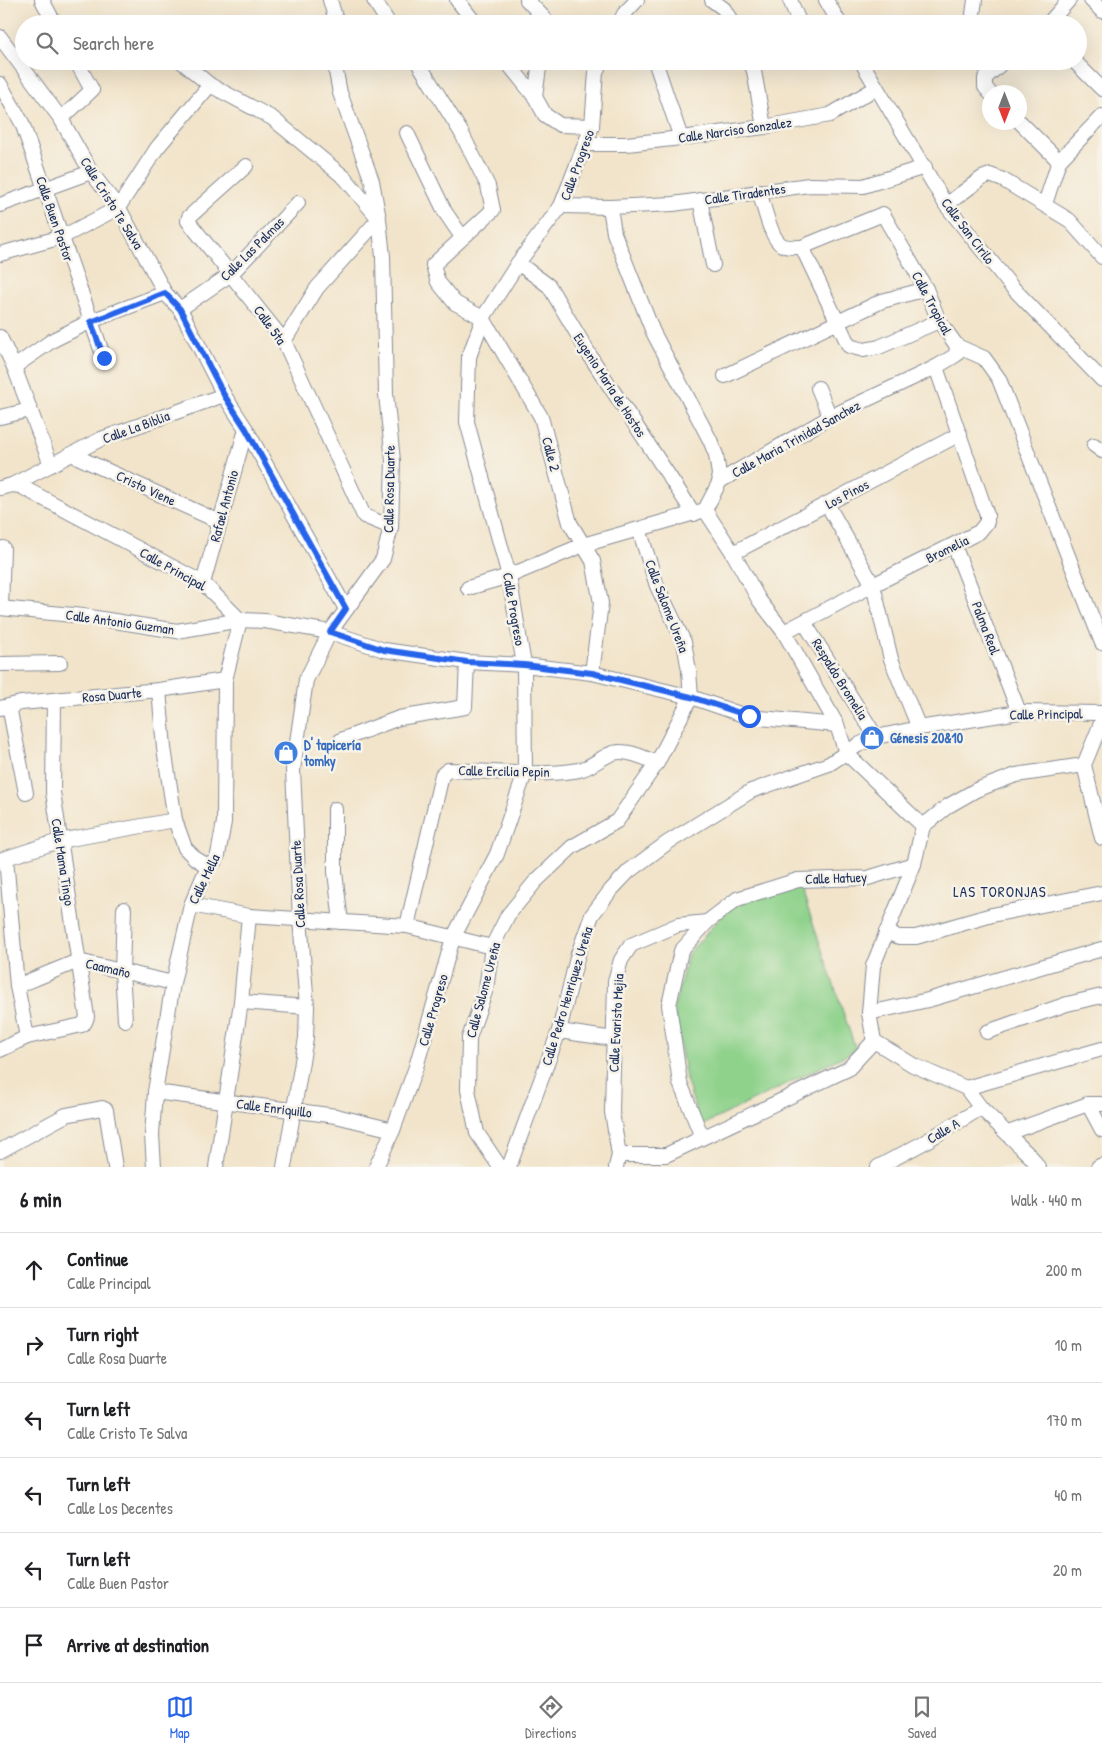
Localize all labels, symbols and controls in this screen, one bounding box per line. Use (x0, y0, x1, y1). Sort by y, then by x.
search box (15, 15, 1087, 70)
icon: search (33, 29, 61, 57)
text: Search here (73, 30, 154, 56)
north arrow (982, 85, 1027, 130)
street label: Calle Narciso Gonzalez (677, 112, 793, 147)
street label: Calle Progreso (555, 126, 599, 203)
street label: Calle Cristo Te Salva (76, 153, 149, 253)
street label: Calle Buen Pastor (32, 174, 79, 265)
street label: Calle Tiradentes (703, 178, 787, 209)
street label: Calle San Cirilo (937, 194, 1000, 268)
street label: Calle Las Palmas (215, 212, 288, 285)
street label: Calle Tropical (907, 268, 957, 339)
street label: Calle 5ta (250, 301, 291, 349)
street label: Eugenio Maria de Hostos (569, 329, 651, 441)
route end (93, 347, 116, 370)
street label: Calle Maria Trinidad Sanchez (728, 395, 863, 482)
street label: Calle La Biblia (100, 405, 173, 447)
street label: Calle 2 (538, 435, 565, 473)
street label: Calle Rosa Duarte (378, 445, 399, 533)
street label: Cristo Viene (113, 465, 179, 510)
street label: Rafael Antonio (205, 468, 242, 544)
street label: Los Pinos (822, 474, 872, 513)
street label: Bromelia (922, 530, 972, 567)
street label: Calle Principal (136, 542, 210, 596)
street label: Calle Salome Ureña (641, 557, 694, 655)
street label: Calle Progreso (498, 571, 530, 648)
street label: Palma Real (968, 599, 1005, 657)
street label: Calle Antonio Guzman (64, 604, 176, 639)
street label: Respaldo Bromelia (807, 635, 873, 724)
street label: Rosa Duarte (81, 682, 143, 707)
street label: Calle Principal (1009, 703, 1083, 725)
route start (738, 705, 761, 728)
shop icon: Génesis 20&10 (859, 725, 885, 751)
place label: Génesis 20&10 (890, 728, 964, 747)
place label: D' tapicería tomky (303, 735, 361, 772)
shop icon: D' tapicería tomky (273, 740, 299, 766)
street label: Calle Ercilia Pepin (458, 760, 550, 782)
street label: Calle Mama Tingo (46, 817, 80, 907)
street label: Calle Rosa Duarte (286, 839, 309, 928)
street label: Calle Mella (183, 850, 224, 907)
street label: Calle Hatuey (805, 867, 867, 889)
district label: LAS TORONJAS (953, 881, 1047, 902)
street label: Calle Pedro Henriquez Ureña (536, 924, 598, 1068)
street label: Calle Salome Ureña (461, 940, 505, 1040)
street label: Caamaño (84, 953, 133, 982)
street label: Calle Progreso (413, 971, 453, 1048)
street label: Calle Evaristo Mejia (603, 973, 629, 1073)
street label: Calle Enriquillo (235, 1093, 313, 1123)
street label: Calle A (923, 1113, 963, 1148)
text: 6 min (20, 1185, 62, 1214)
text: Walk · 440 m (1011, 1189, 1082, 1211)
text: Continue (67, 1246, 128, 1272)
icon: ahead (20, 1256, 48, 1284)
text: 200 m (1046, 1259, 1082, 1281)
text: Calle Principal (67, 1272, 151, 1294)
text: Turn right (67, 1321, 138, 1347)
icon: right (20, 1331, 48, 1359)
text: 10 m (1054, 1334, 1082, 1356)
text: Calle Rosa Duarte (67, 1347, 167, 1369)
text: Turn left (67, 1396, 130, 1422)
icon: left (20, 1406, 48, 1434)
text: 170 m (1047, 1409, 1082, 1431)
text: Calle Cristo Te Salva (67, 1422, 187, 1444)
text: Turn left (67, 1471, 130, 1497)
icon: left (20, 1481, 48, 1509)
text: 40 m (1054, 1484, 1082, 1506)
text: Calle Los Decentes (67, 1497, 173, 1519)
text: Turn left (67, 1546, 130, 1572)
icon: left (20, 1556, 48, 1584)
text: 20 m (1053, 1559, 1082, 1581)
text: Calle Buen Pastor (67, 1572, 169, 1594)
icon: arrive (20, 1631, 48, 1659)
text: Arrive at destination (67, 1632, 209, 1658)
tab: Map (166, 1693, 194, 1742)
tab: Directions (525, 1693, 576, 1742)
tab: Saved (908, 1693, 936, 1742)

